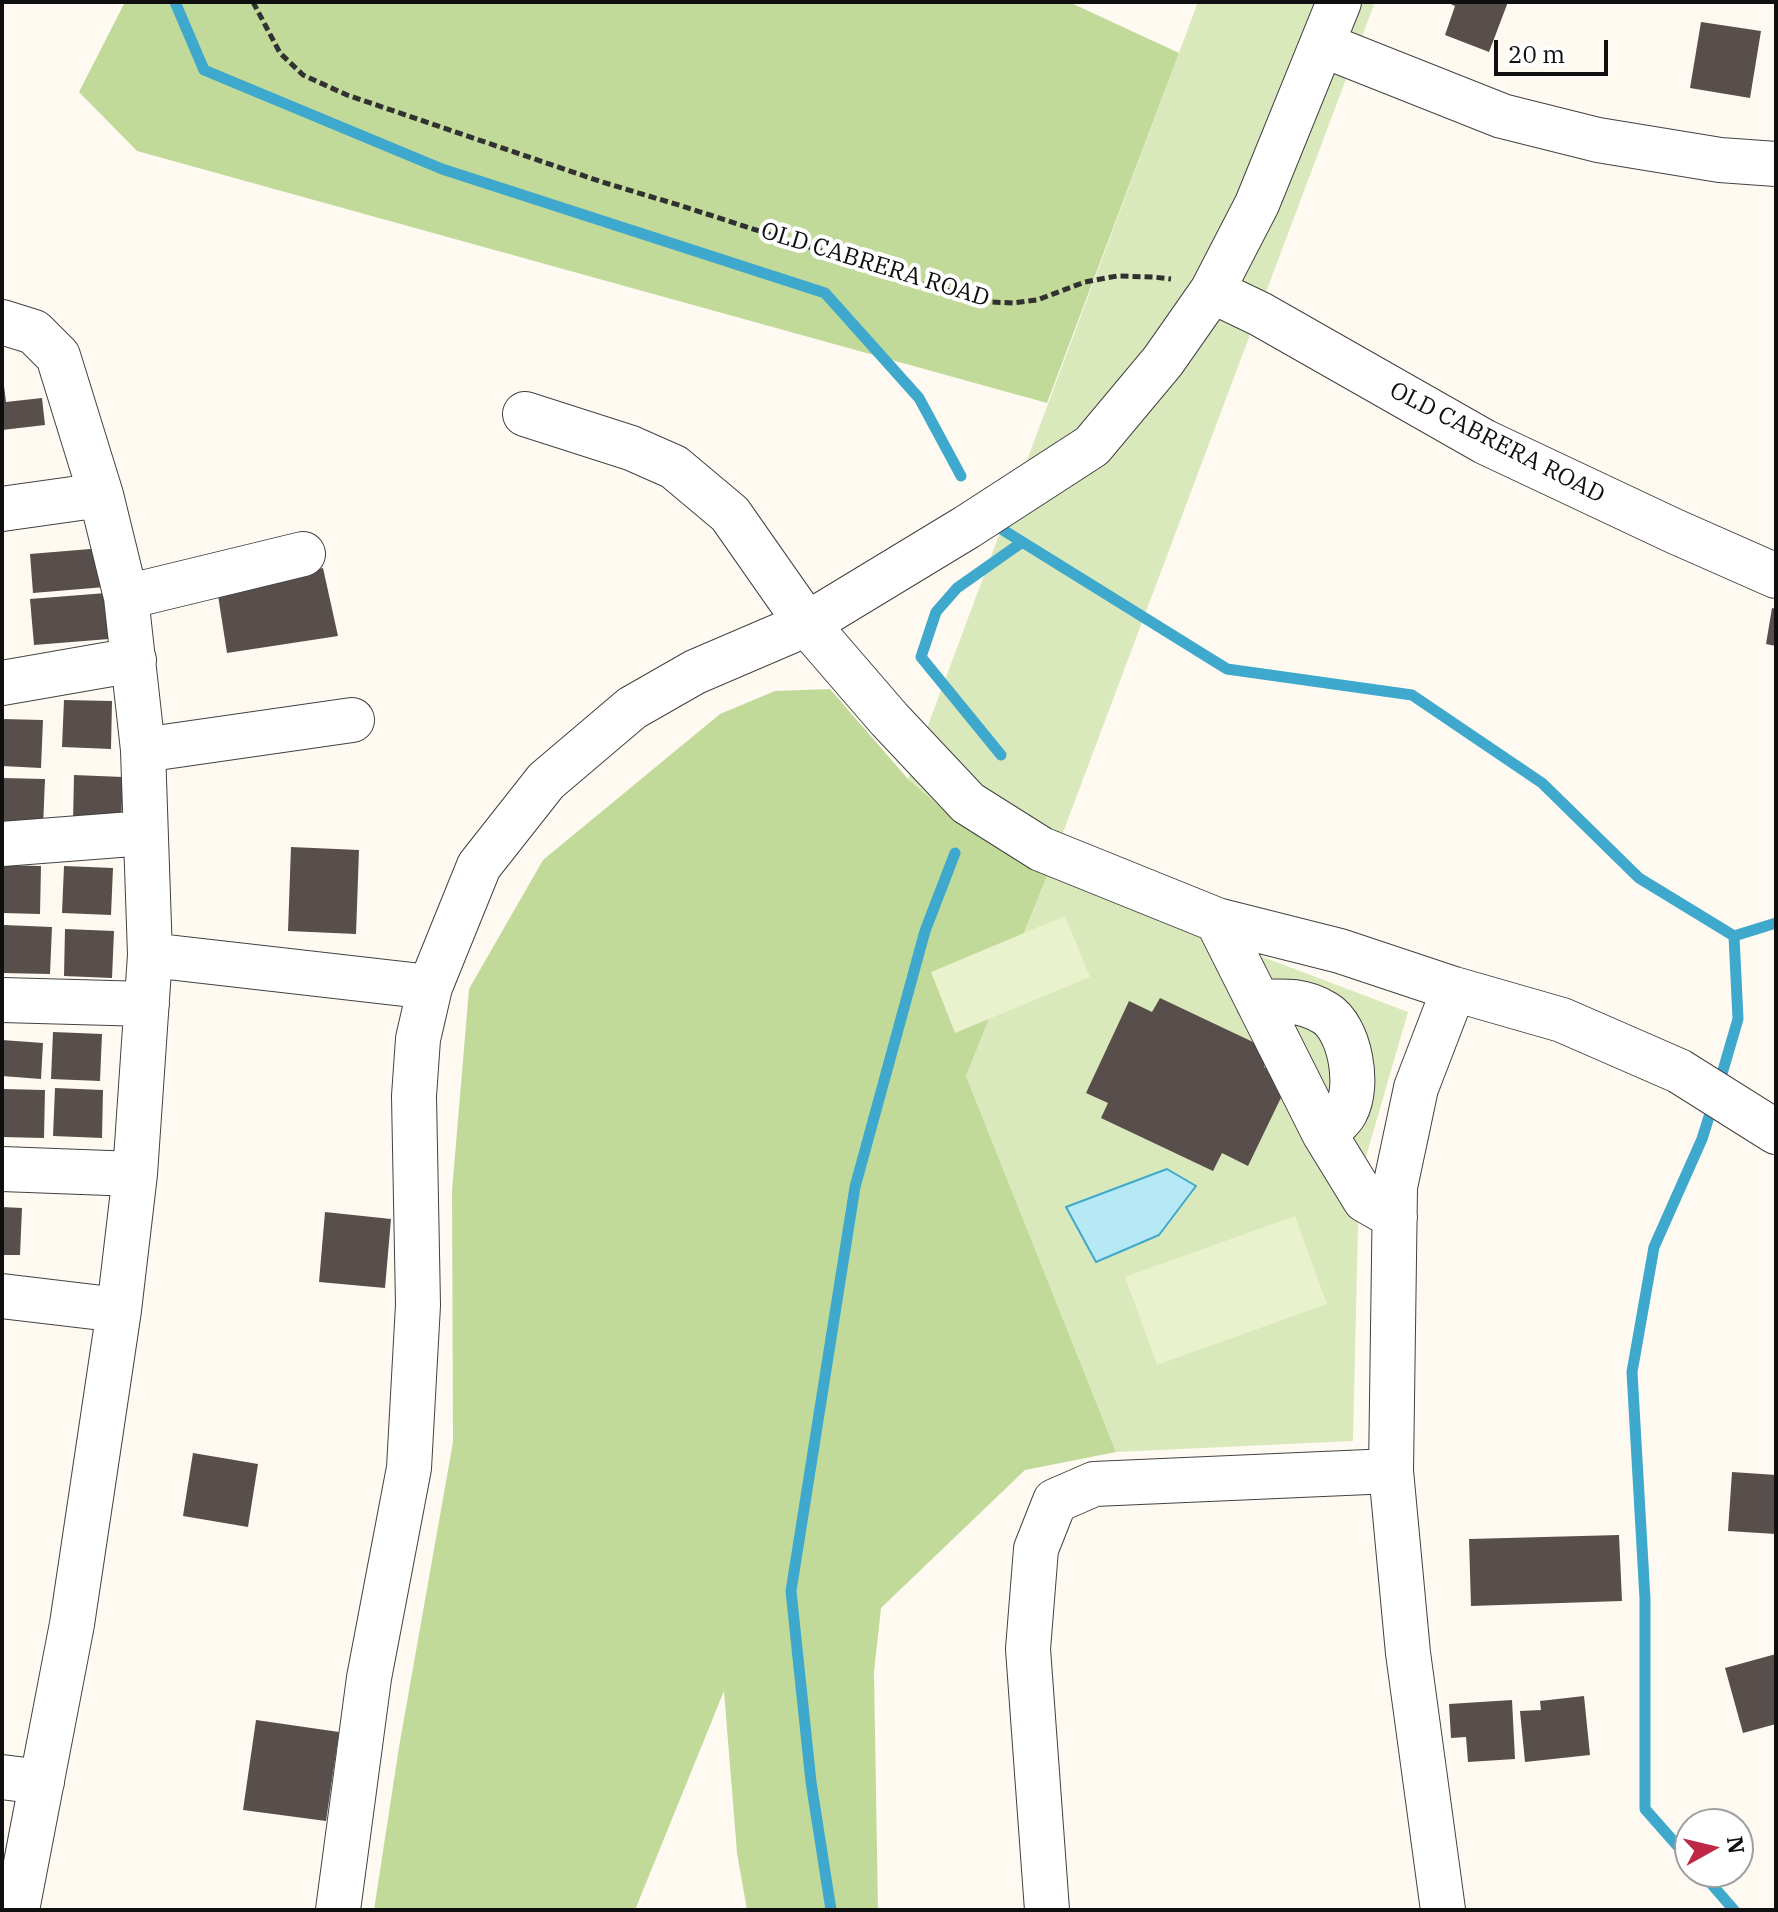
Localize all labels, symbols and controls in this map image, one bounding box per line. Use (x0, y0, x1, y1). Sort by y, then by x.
scale bar (1498, 24, 1612, 74)
text: 20 m (1508, 38, 1565, 70)
street label: OLD CABRERA ROAD (757, 217, 993, 313)
street label: OLD CABRERA ROAD (1385, 376, 1609, 510)
north arrow (1674, 1808, 1754, 1888)
text: N (1721, 1834, 1752, 1856)

